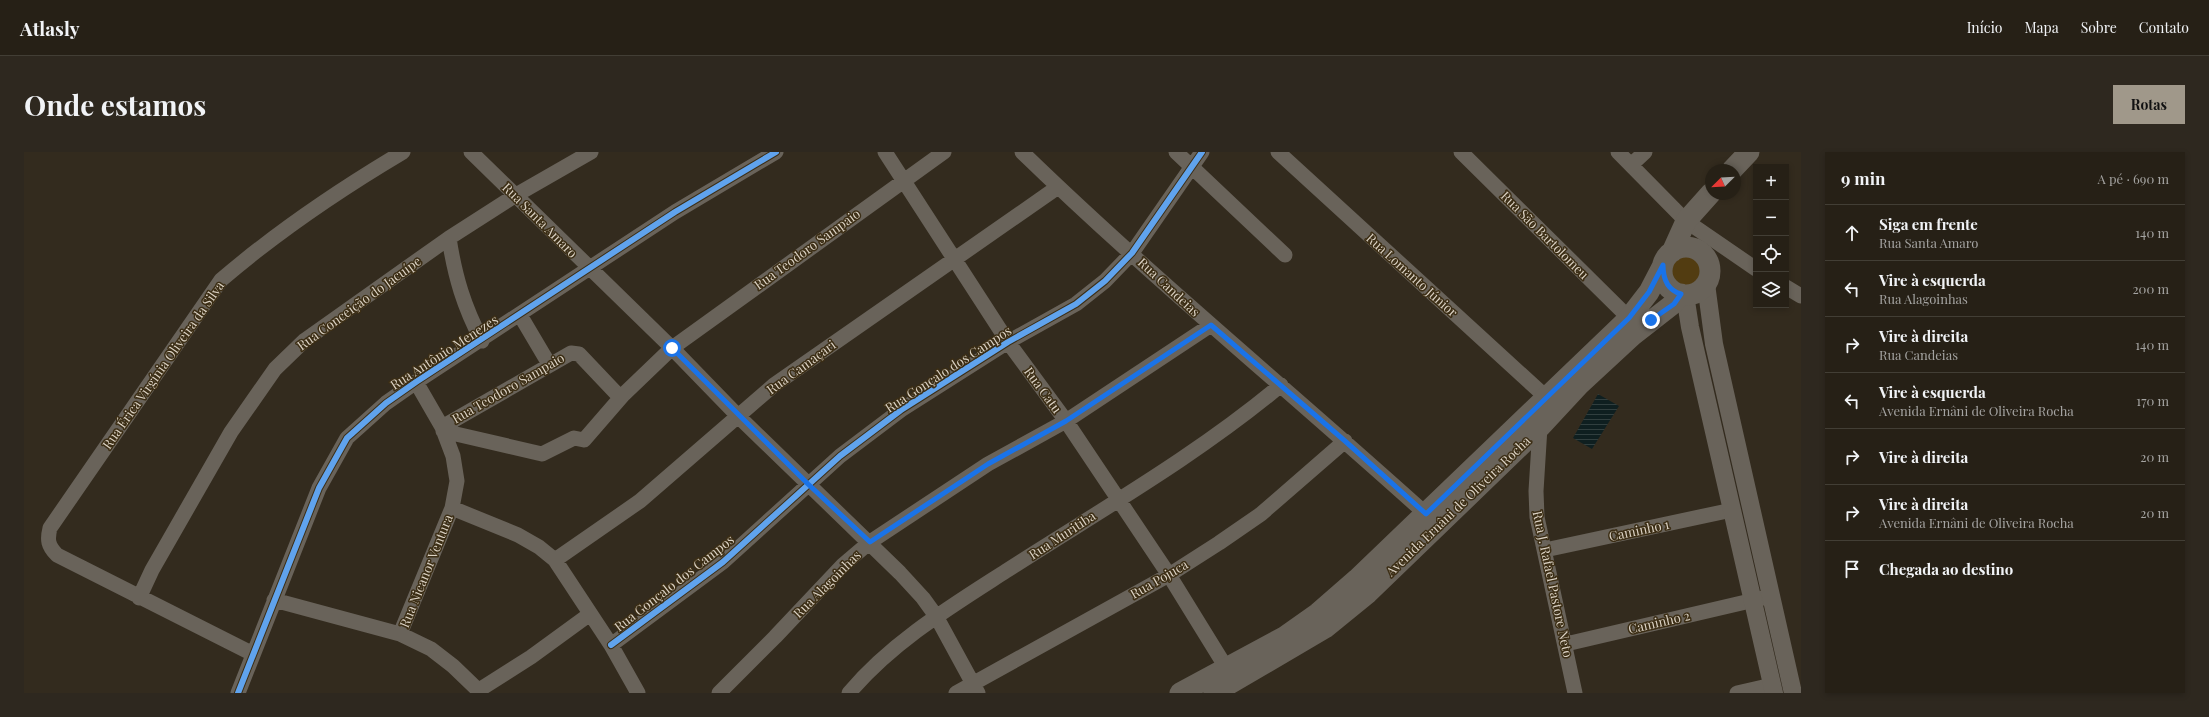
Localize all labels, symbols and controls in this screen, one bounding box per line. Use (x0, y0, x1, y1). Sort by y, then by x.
text: Atlasly (20, 15, 80, 41)
text: Início (1967, 18, 2002, 37)
text: Mapa (2024, 18, 2059, 37)
text: Sobre (2081, 18, 2117, 37)
text: Contato (2139, 18, 2189, 37)
button: Rotas (2113, 85, 2185, 124)
text: Onde estamos (24, 86, 206, 123)
north arrow (1705, 164, 1741, 200)
map controls (1753, 164, 1789, 308)
button: + (1753, 164, 1789, 200)
text: 9 min (1841, 167, 1886, 189)
text: A pé · 690 m (2098, 170, 2169, 187)
street label: Rua Santa Amaro (499, 179, 581, 261)
street label: Rua São Bartolomeu (1498, 187, 1593, 283)
button: − (1753, 200, 1789, 236)
street label: Rua Teodoro Sampaio (750, 204, 863, 293)
text: Siga em frente (1879, 214, 1978, 234)
icon: ahead (1841, 222, 1863, 244)
text: 140 m (2135, 224, 2169, 241)
street label: Rua Lomanto Júnior (1363, 229, 1462, 320)
text: Rua Santa Amaro (1879, 234, 1978, 251)
button: locate (1753, 236, 1789, 272)
street label: Rua Conceição do Jacuípe (293, 252, 424, 353)
street label: Rua Candeias (1135, 254, 1204, 320)
text: Vire à esquerda (1879, 270, 1986, 290)
button: layers (1753, 272, 1789, 308)
street label: Rua Érica Virgínia Oliveira da Silva (98, 277, 228, 452)
icon: left (1841, 278, 1863, 300)
text: 200 m (2132, 280, 2169, 297)
text: Rua Alagoinhas (1879, 290, 1968, 307)
street label: Rua Antônio Menezes (387, 310, 501, 393)
route end (1642, 311, 1660, 329)
street label: Rua Gonçalo dos Campos (881, 321, 1014, 416)
text: Vire à direita (1879, 326, 1968, 346)
icon: right (1841, 334, 1863, 356)
street label: Rua Camaçari (763, 336, 839, 397)
text: 140 m (2135, 336, 2169, 353)
route start (663, 339, 681, 357)
text: Rua Candeias (1879, 346, 1958, 363)
street label: Rua Teodoro Sampaio (449, 348, 567, 427)
street label: Rua Catu (1021, 363, 1066, 417)
text: Vire à esquerda (1879, 382, 1986, 402)
icon: left (1841, 390, 1863, 412)
text: 170 m (2136, 392, 2169, 409)
text: Avenida Ernâni de Oliveira Rocha (1879, 402, 2074, 419)
street label: Avenida Ernâni de Oliveira Rocha (1381, 432, 1534, 580)
icon: right (1841, 446, 1863, 468)
text: Vire à direita (1879, 447, 1968, 467)
text: 20 m (2140, 448, 2169, 465)
text: Vire à direita (1879, 494, 1968, 514)
icon: right (1841, 502, 1863, 524)
text: 20 m (2140, 504, 2169, 521)
street label: Rua Muritiba (1025, 506, 1099, 562)
street label: Rua J. Rafael Pastore Neto (1530, 509, 1577, 659)
street label: Rua Nicanor Ventura (395, 511, 456, 630)
text: Avenida Ernâni de Oliveira Rocha (1879, 514, 2074, 531)
street label: Caminho 1 (1607, 515, 1671, 544)
street label: Rua Gonçalo dos Campos (610, 530, 737, 635)
street label: Rua Alagoinhas (789, 546, 864, 621)
street label: Rua Pojuca (1127, 555, 1191, 602)
icon: arrive (1841, 558, 1863, 580)
text: Chegada ao destino (1879, 559, 2013, 579)
street label: Caminho 2 (1626, 606, 1691, 637)

